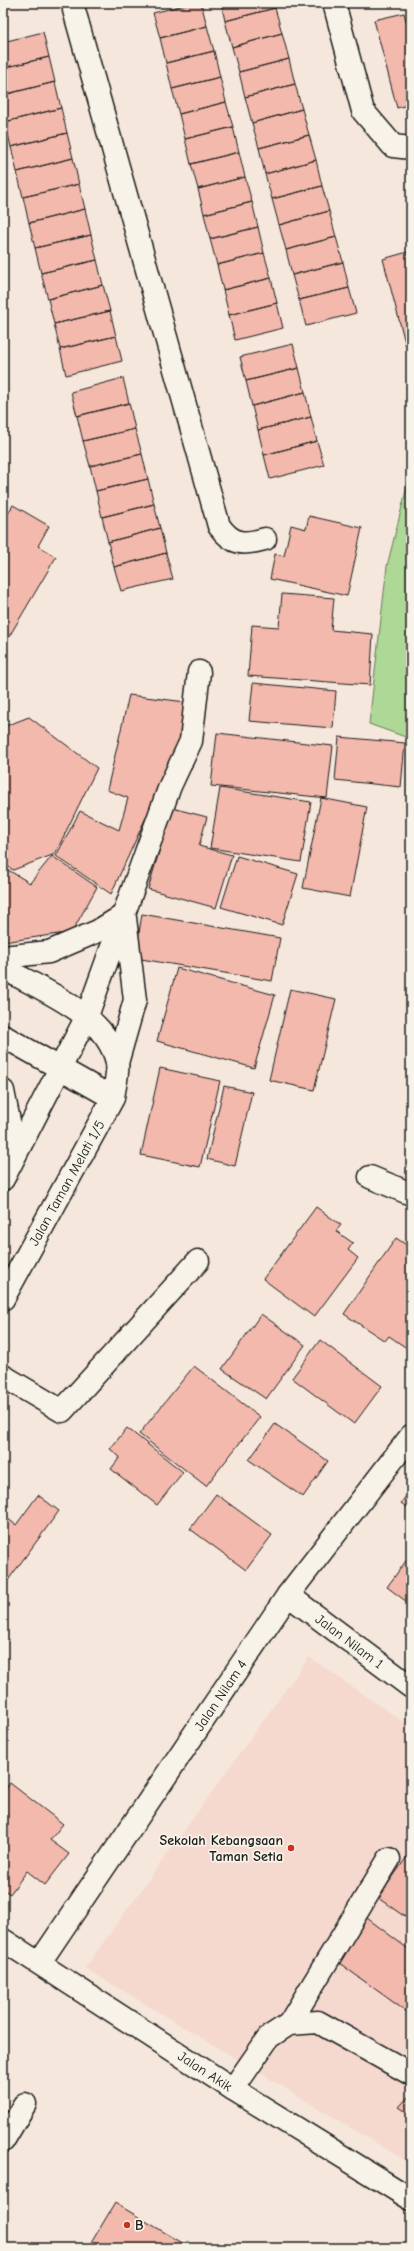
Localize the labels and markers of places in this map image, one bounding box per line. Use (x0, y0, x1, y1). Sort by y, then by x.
place label: Sekolah Kebangsaan Taman Setia (160, 1832, 283, 1865)
marker: Sekolah Kebangsaan Taman Setia (286, 1843, 296, 1853)
place label: B (135, 2217, 144, 2234)
marker: B (122, 2220, 132, 2230)

